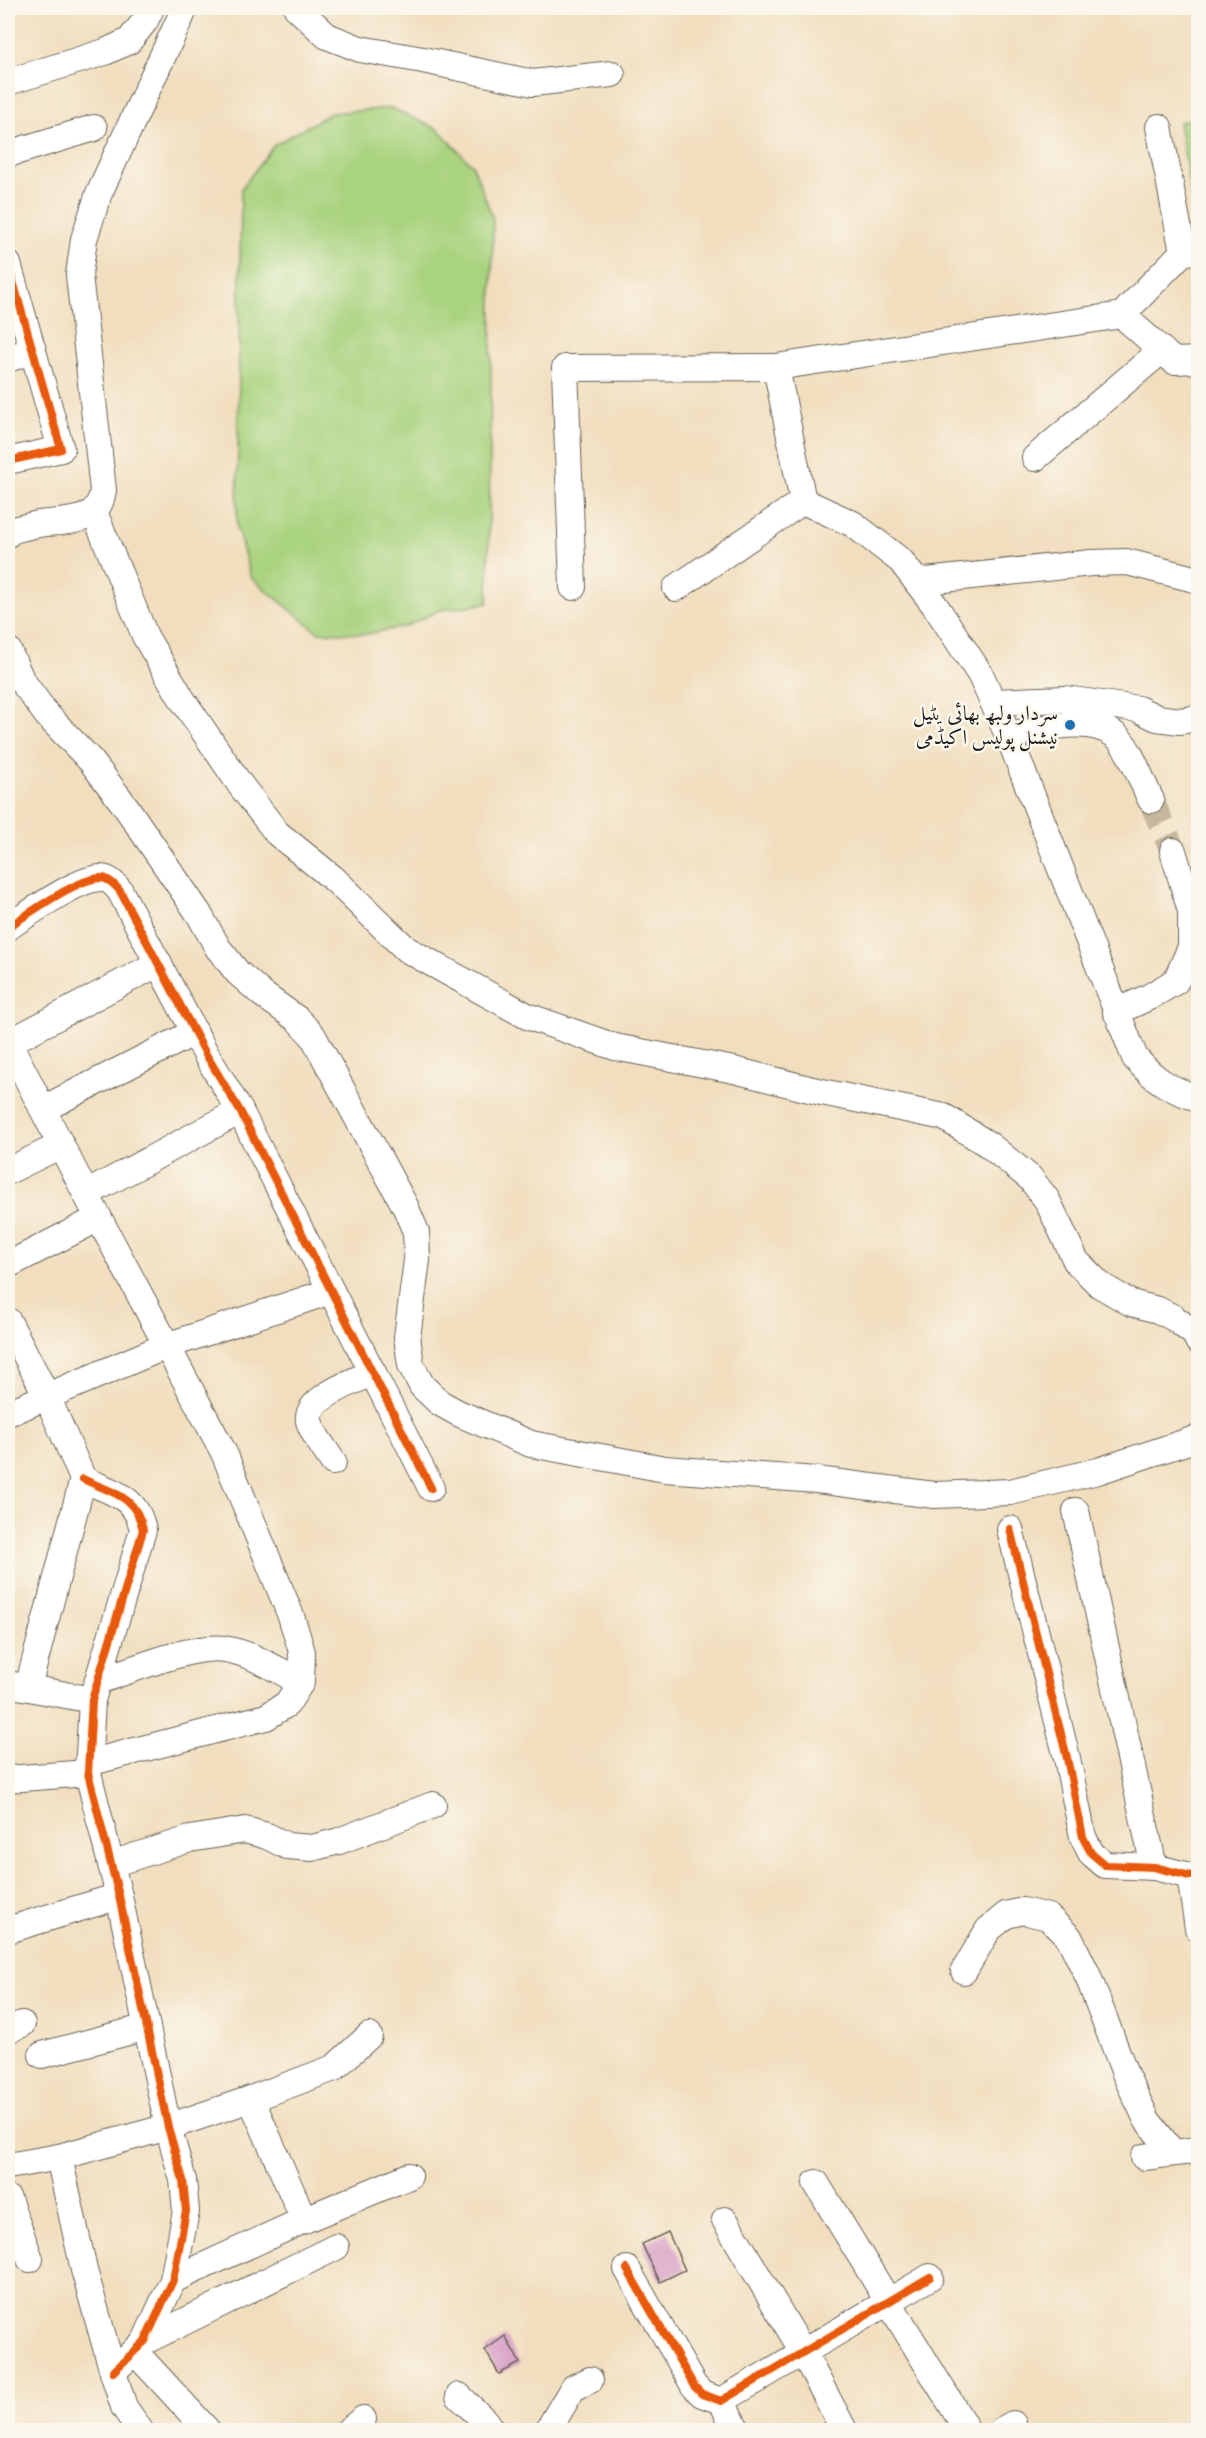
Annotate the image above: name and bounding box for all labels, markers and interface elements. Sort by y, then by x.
place label: سردار ولبھ بھائی پٹیل نیشنل پولیس اکیڈمی [913,700,1058,752]
marker: سردار ولبھ بھائی پٹیل نیشنل پولیس اکیڈمی [1063,718,1077,732]

